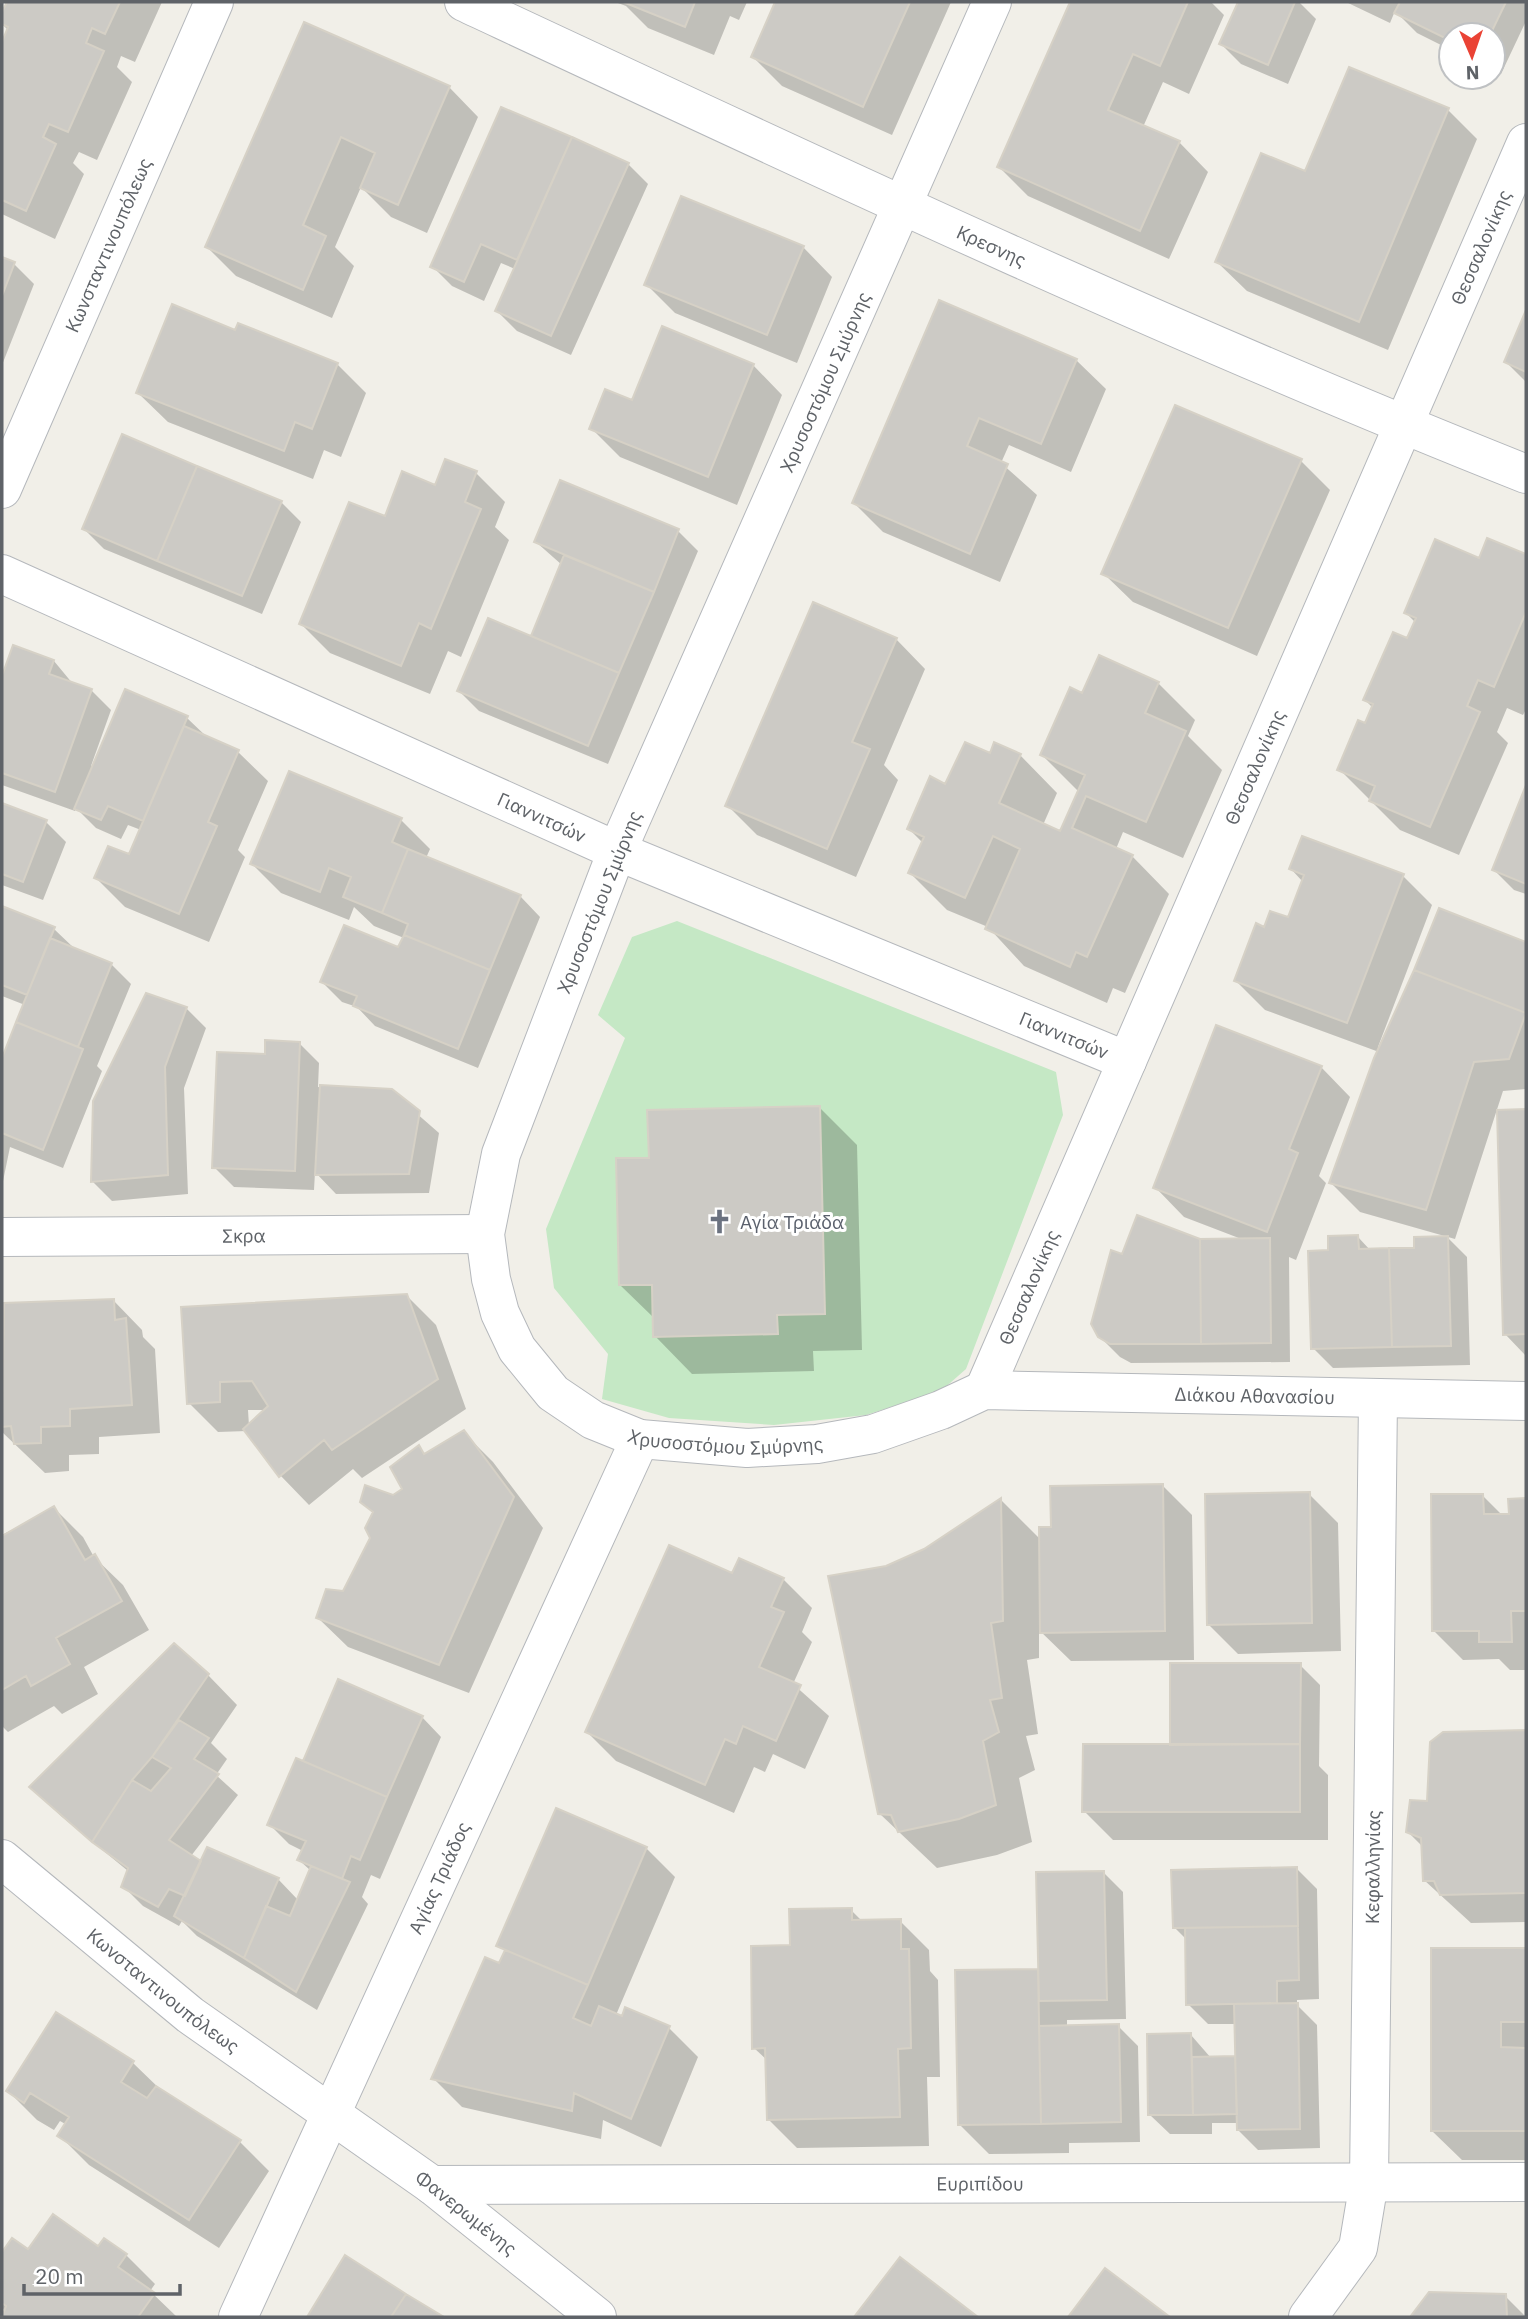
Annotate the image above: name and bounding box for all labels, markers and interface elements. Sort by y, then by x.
north arrow [1437,21,1507,91]
text: N [1465,61,1480,85]
street label: Κωνσταντινουπόλεως [60,154,157,336]
street label: Θεσσαλονίκης [1445,186,1516,308]
street label: Κρεσνης [953,220,1030,272]
street label: Χρυσοστόμου Σμύρνης [774,288,876,476]
street label: Θεσσαλονίκης [1219,706,1290,828]
street label: Γιαννιτσών [494,787,590,848]
street label: Χρυσοστόμου Σμύρνης [551,807,647,997]
street label: Γιαννιτσών [1016,1006,1113,1064]
church icon: Αγία Τριάδα [706,1208,734,1236]
place label: Αγία Τριάδα [740,1210,844,1234]
street label: Σκρα [222,1223,266,1248]
street label: Θεσσαλονίκης [993,1226,1064,1348]
street label: Διάκου Αθανασίου [1174,1382,1335,1409]
street label: Χρυσοστόμου Σμύρνης [624,1423,825,1460]
street label: Κεφαλληνίας [1360,1810,1385,1924]
street label: Αγίας Τριάδος [403,1818,475,1938]
street label: Κωνσταντινουπόλεως [82,1923,244,2058]
street label: Φανερωμένης [411,2165,522,2260]
street label: Ευριπίδου [936,2171,1024,2196]
scale bar [24,2252,180,2296]
text: 20 m [35,2262,84,2290]

